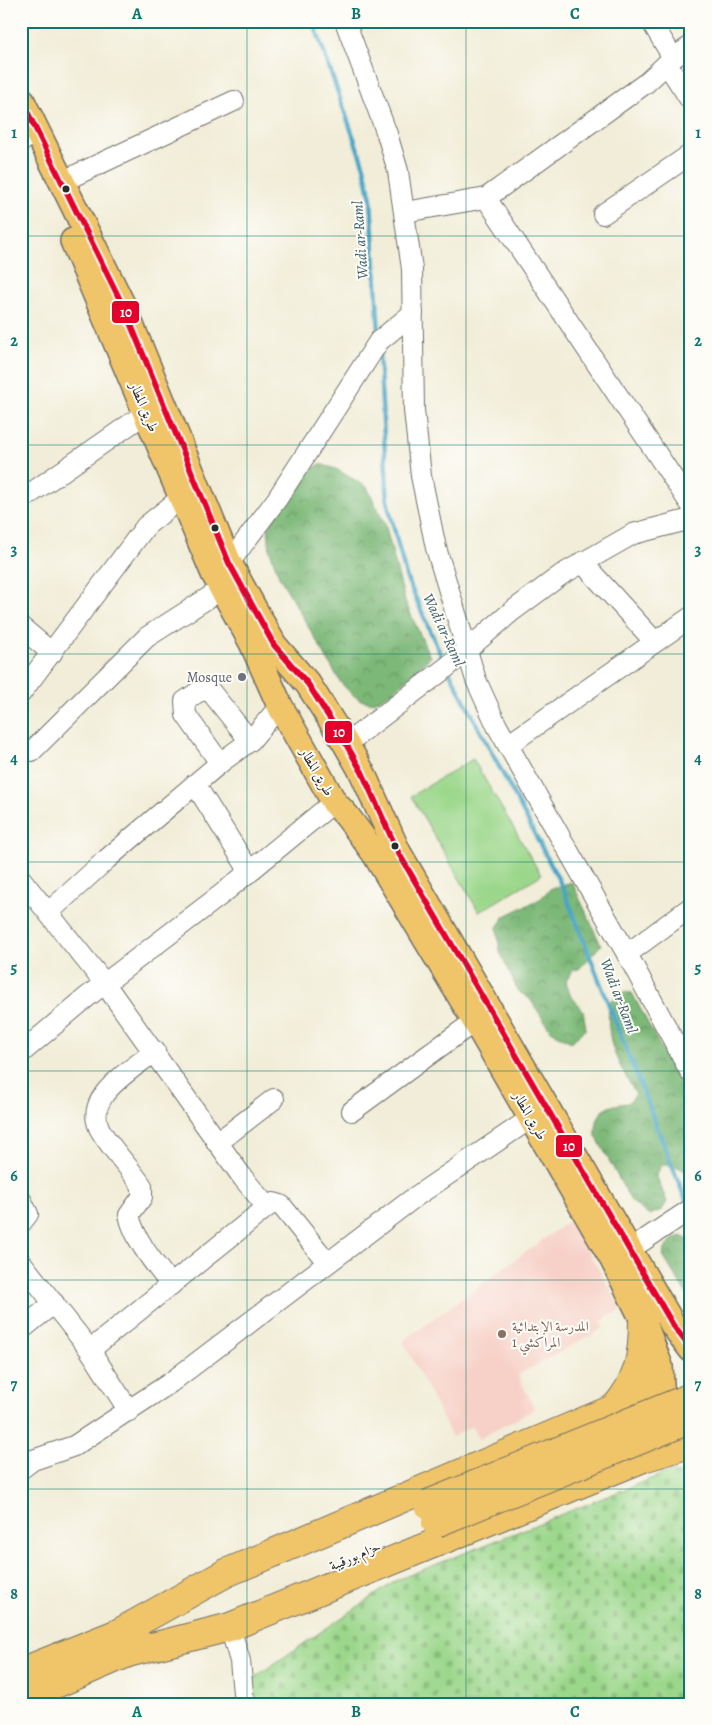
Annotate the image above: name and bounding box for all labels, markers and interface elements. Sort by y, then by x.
text: A [131,3,143,25]
text: B [351,3,361,25]
text: C [570,3,580,25]
text: 1 [11,122,17,144]
text: 1 [695,122,701,144]
unlabelled marker [61,184,71,194]
water label: Wadi ar-Raml [347,200,373,280]
line badge: 10 [111,300,140,324]
text: 10 [120,303,132,322]
text: 2 [10,330,18,352]
text: 2 [694,330,702,352]
street label: طريق المطار [124,377,163,435]
unlabelled marker [210,523,220,533]
text: 3 [11,539,18,561]
text: 3 [695,539,702,561]
water label: Wadi ar-Raml [418,590,470,670]
place label: Mosque [187,668,232,687]
marker: Mosque [236,671,248,683]
line badge: 10 [324,720,353,744]
text: 10 [333,723,345,742]
street label: طريق المطار [295,743,338,800]
text: 4 [10,748,18,770]
text: 4 [694,748,702,770]
unlabelled marker [390,841,400,851]
water label: Wadi ar-Raml [596,956,643,1037]
text: 5 [11,957,18,979]
text: 5 [695,957,702,979]
street label: طريق المطار [508,1087,551,1144]
line badge: 10 [555,1134,583,1158]
text: 10 [563,1137,575,1156]
text: 6 [10,1165,18,1187]
text: 6 [694,1165,702,1187]
place label: المدرسة الإبتدائية المراكشي 1 [512,1317,589,1356]
marker: المدرسة الإبتدائية المراكشي 1 [496,1328,508,1340]
text: 7 [11,1374,18,1396]
text: 7 [695,1374,702,1396]
street label: حزام بورقيبة [327,1537,385,1578]
text: 8 [10,1583,18,1605]
text: 8 [694,1583,702,1605]
text: A [131,1701,143,1723]
text: B [351,1701,361,1723]
text: C [570,1701,580,1723]

